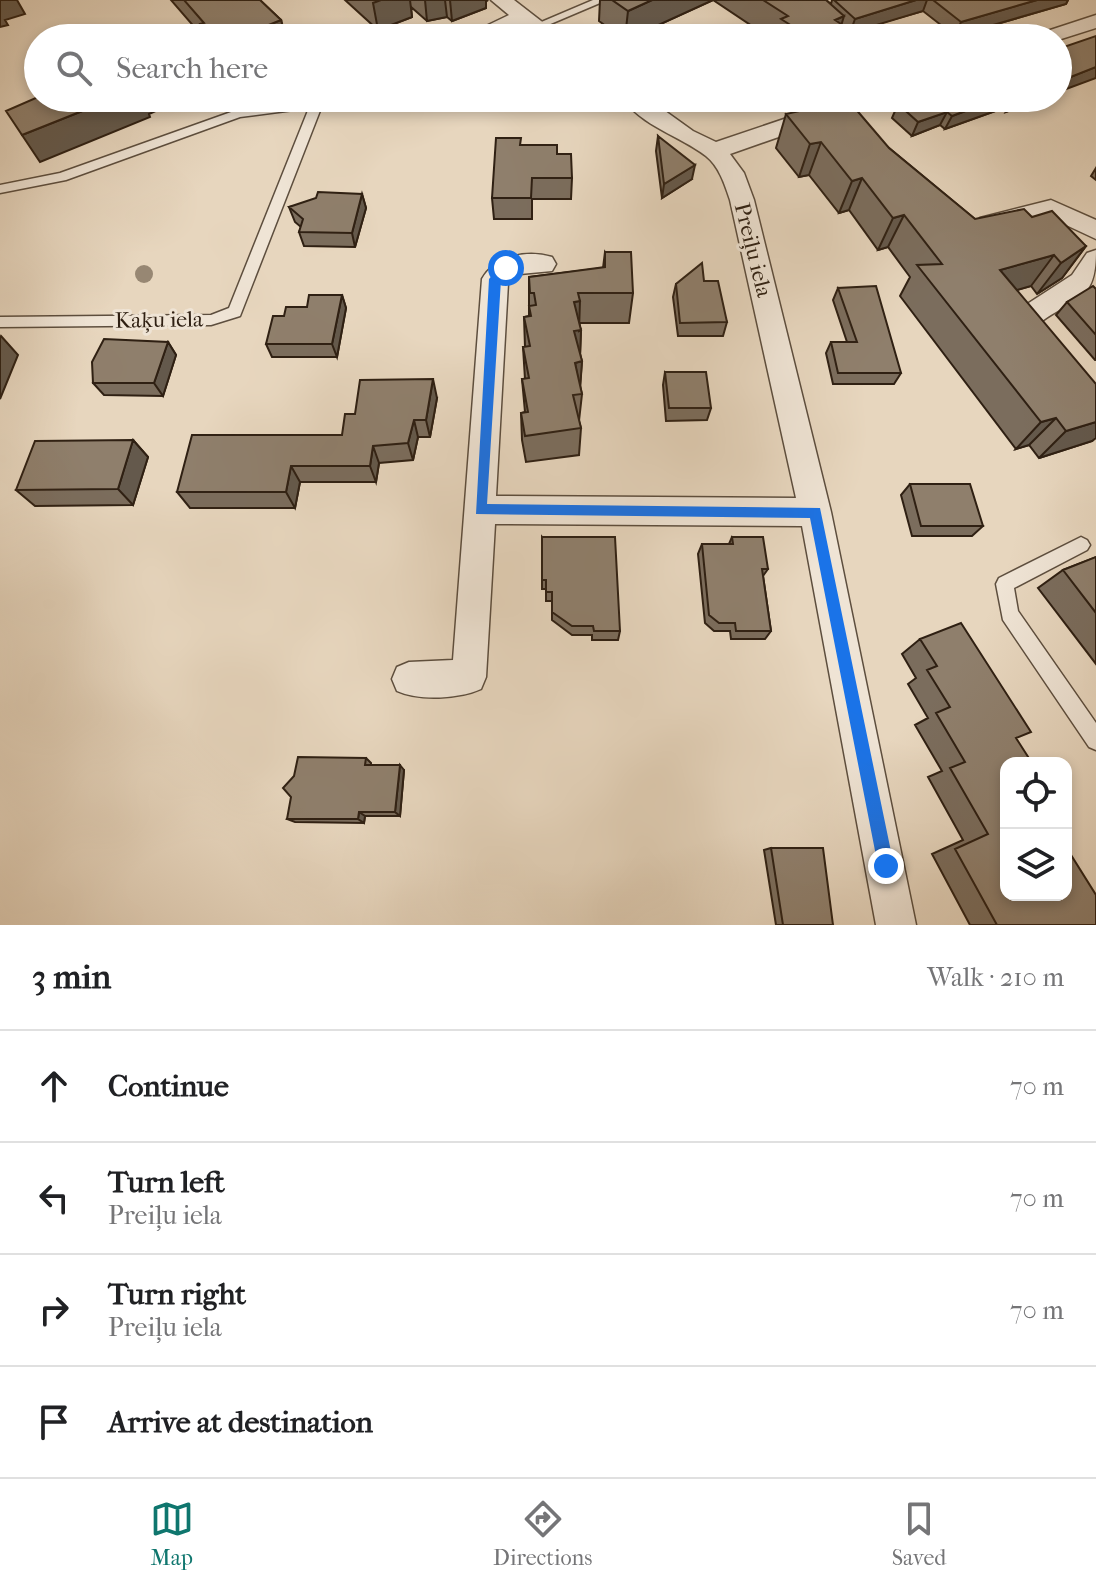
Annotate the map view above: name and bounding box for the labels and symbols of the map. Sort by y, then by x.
street label: Preiļu iela [729,200,777,301]
route start [488,250,524,286]
street label: Kaķu iela [115,306,204,334]
route end [868,848,904,884]

